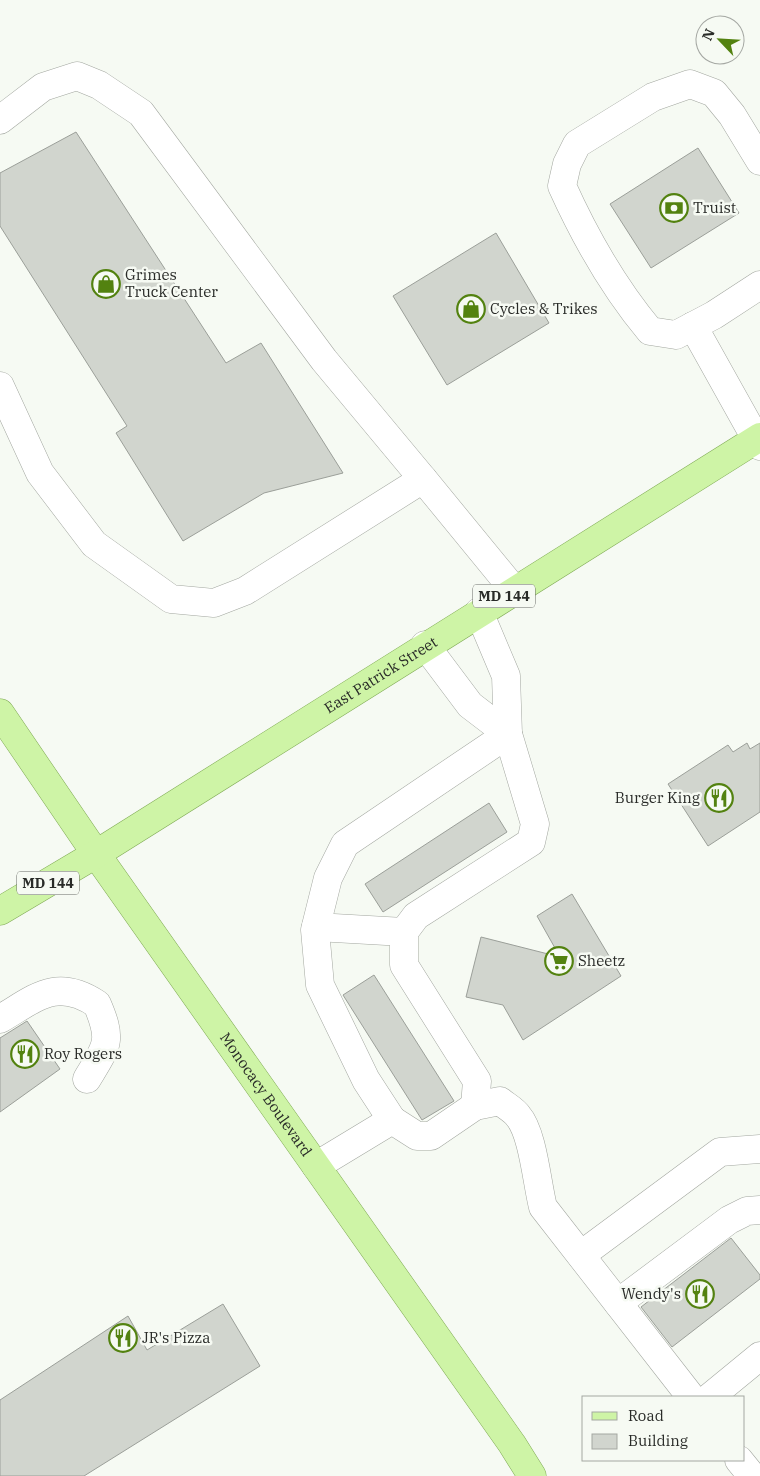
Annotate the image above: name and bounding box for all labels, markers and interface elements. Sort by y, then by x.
north arrow [695,15,745,65]
text: N [698,26,719,43]
bank icon: Truist [659,193,689,223]
place label: Truist [693,198,736,217]
place label: Grimes Truck Center [125,265,218,301]
shop icon: Grimes Truck Center [91,269,121,299]
shop icon: Cycles & Trikes [456,294,486,324]
place label: Cycles & Trikes [490,299,598,318]
road number: MD 144 [473,584,535,608]
street label: East Patrick Street [321,632,441,717]
restaurant icon: Burger King [704,783,734,813]
place label: Burger King [615,788,700,807]
road number: MD 144 [17,871,79,894]
supermarket icon: Sheetz [544,946,574,976]
place label: Sheetz [578,951,625,970]
street label: Monocacy Boulevard [216,1029,316,1160]
restaurant icon: Roy Rogers [10,1039,40,1069]
place label: Roy Rogers [44,1044,122,1063]
restaurant icon: Wendy's [685,1279,715,1309]
place label: Wendy's [621,1284,681,1303]
restaurant icon: JR's Pizza [108,1323,138,1353]
place label: JR's Pizza [142,1328,210,1347]
legend [582,1396,745,1461]
text: Road [628,1406,664,1425]
text: Building [628,1431,688,1450]

